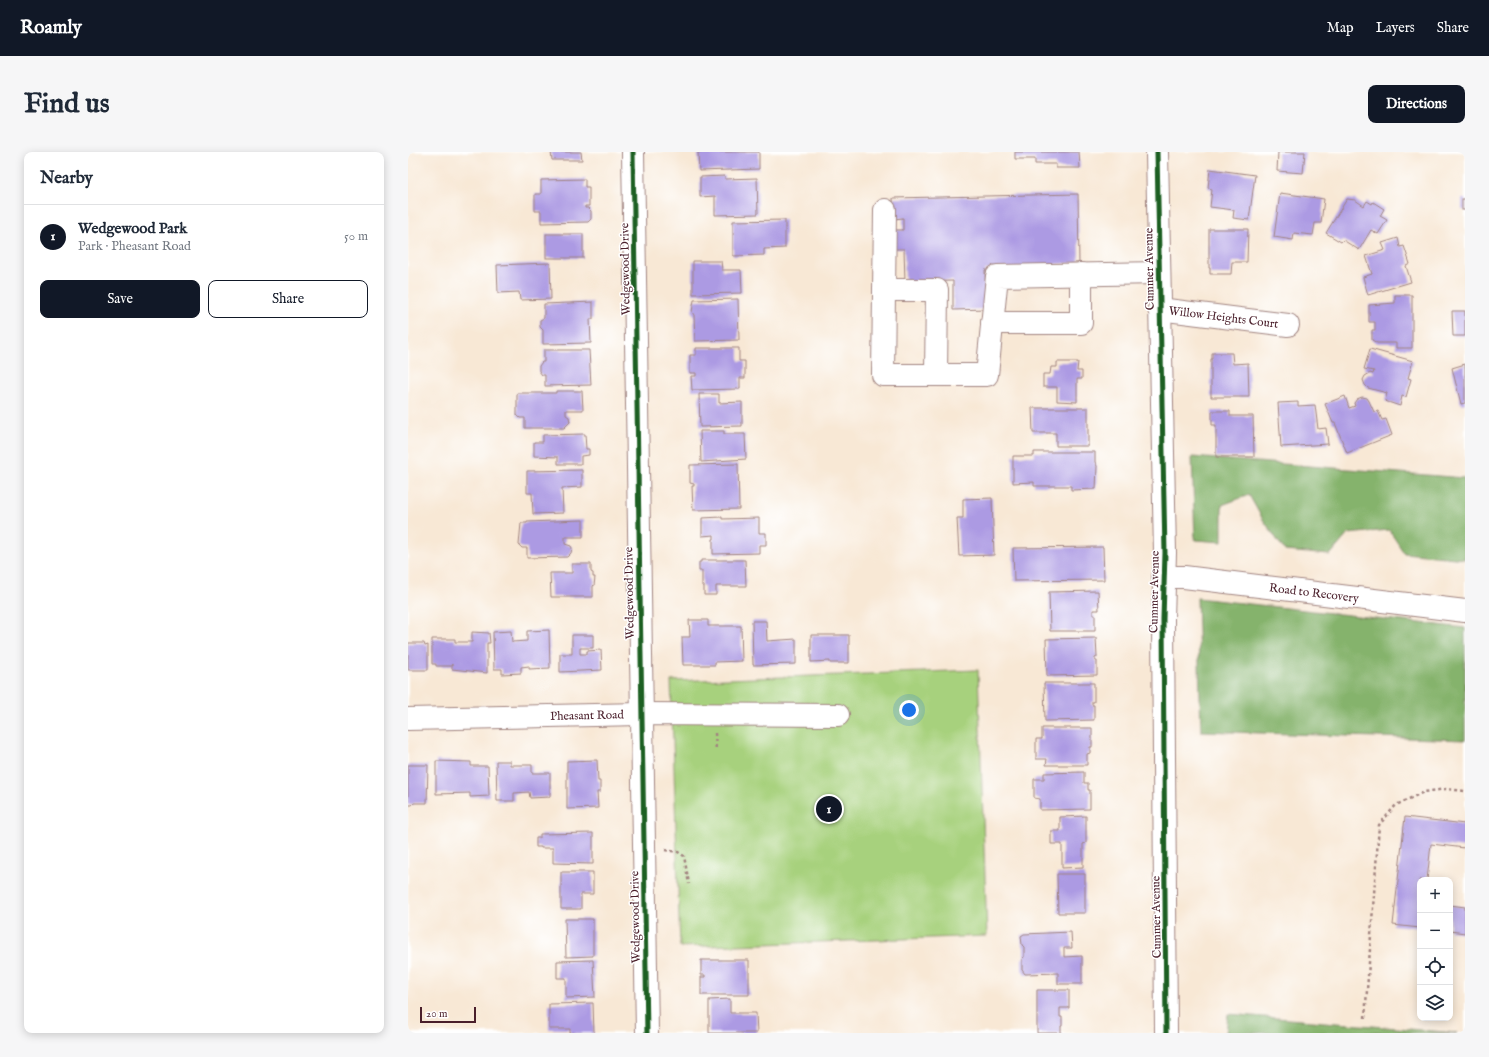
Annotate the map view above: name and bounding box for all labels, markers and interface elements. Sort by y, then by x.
text: Roamly [20,16,82,40]
text: Map [1327,19,1354,37]
text: Layers [1376,19,1415,37]
text: Share [1437,19,1469,37]
button: Directions [1368,85,1465,123]
text: Find us [24,87,110,122]
text: Nearby [40,168,93,189]
text: Wedgewood Park [78,219,187,238]
street label: Wedgewood Drive [617,222,634,315]
street label: Cummer Avenue [1141,227,1158,310]
text: 1 [51,228,55,245]
text: 50 m [344,228,368,245]
text: Park · Pheasant Road [78,238,191,255]
button: Save [40,280,200,318]
button: Share [208,280,368,318]
street label: Willow Heights Court [1168,303,1279,332]
street label: Wedgewood Drive [621,546,638,639]
street label: Cummer Avenue [1146,550,1163,633]
street label: Road to Recovery [1268,580,1360,606]
your location [899,700,919,720]
street label: Pheasant Road [550,707,625,724]
pin: 1 [816,794,842,824]
street label: Wedgewood Drive [627,870,644,963]
street label: Cummer Avenue [1148,875,1165,958]
map controls [1417,877,1453,1021]
button: + [1417,877,1453,913]
button: − [1417,913,1453,949]
button: locate [1417,949,1453,985]
button: layers [1417,985,1453,1021]
scale bar [420,1005,476,1024]
text: 20 m [426,1007,447,1021]

